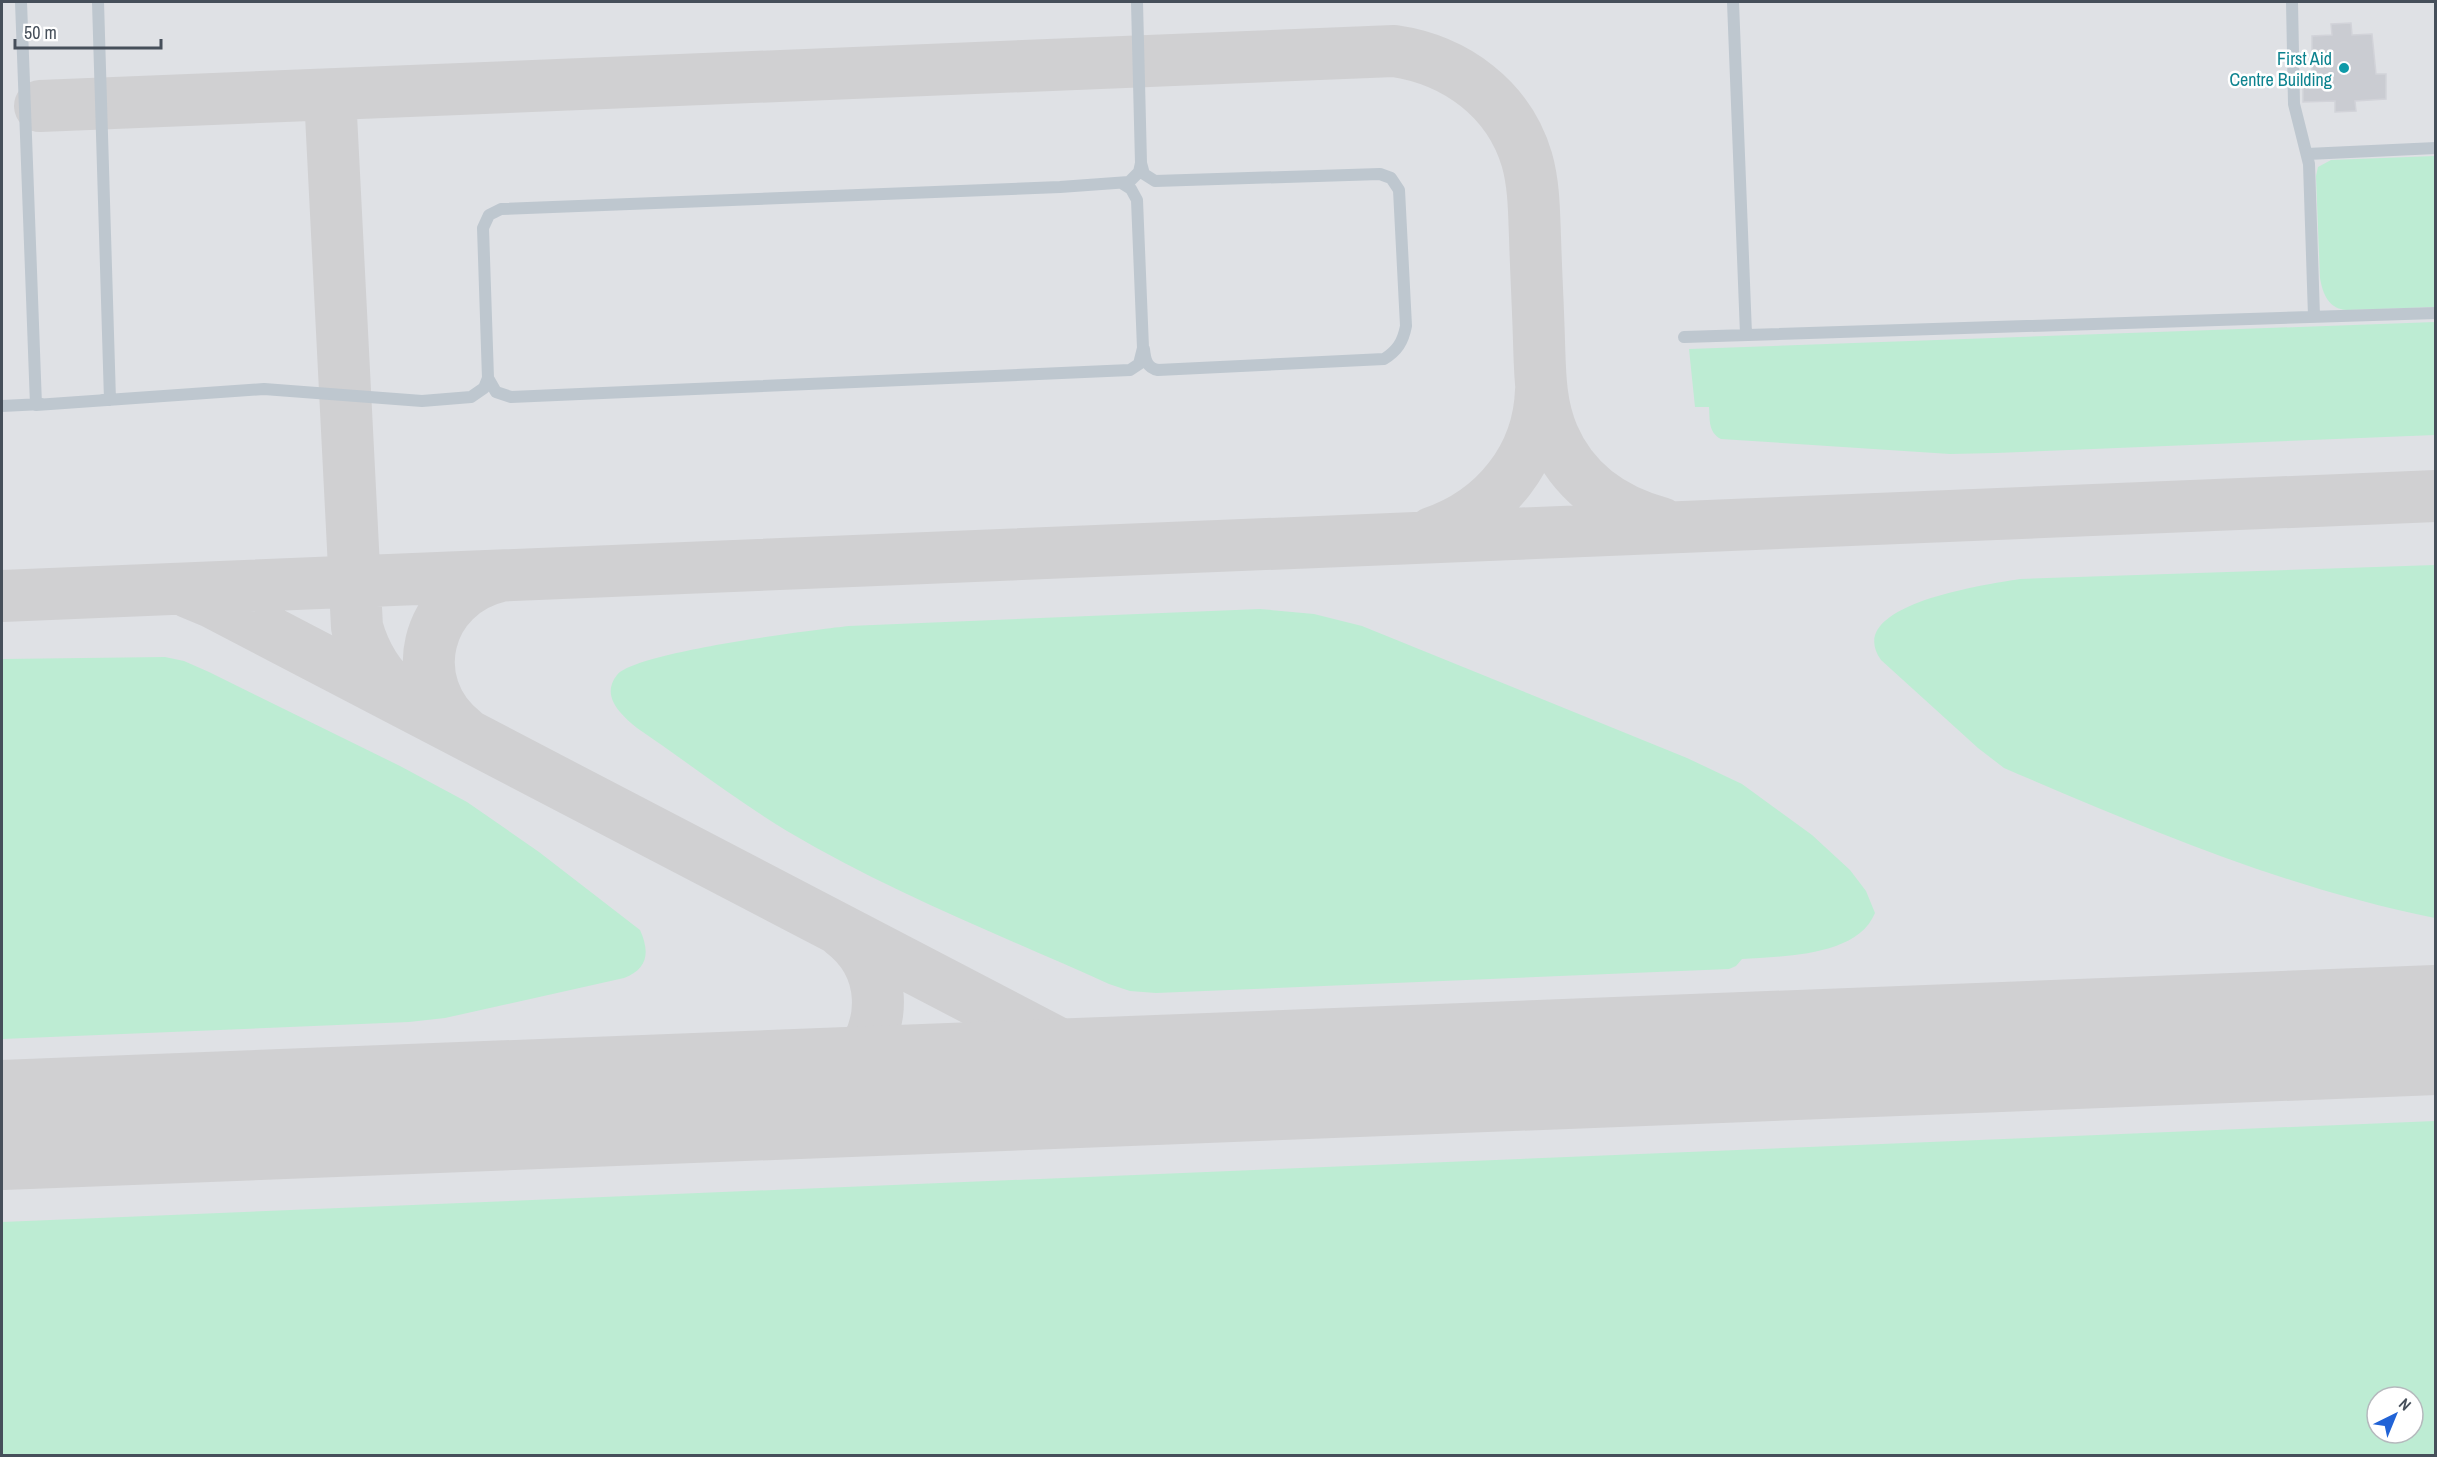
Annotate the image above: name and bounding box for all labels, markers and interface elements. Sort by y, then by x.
scale bar [15,12,160,50]
text: 50 m [24,20,57,45]
place label: First Aid Centre Building [2229,46,2333,92]
marker: First Aid Centre Building [2337,61,2351,75]
north arrow [2365,1385,2425,1445]
text: N [2394,1393,2416,1415]

